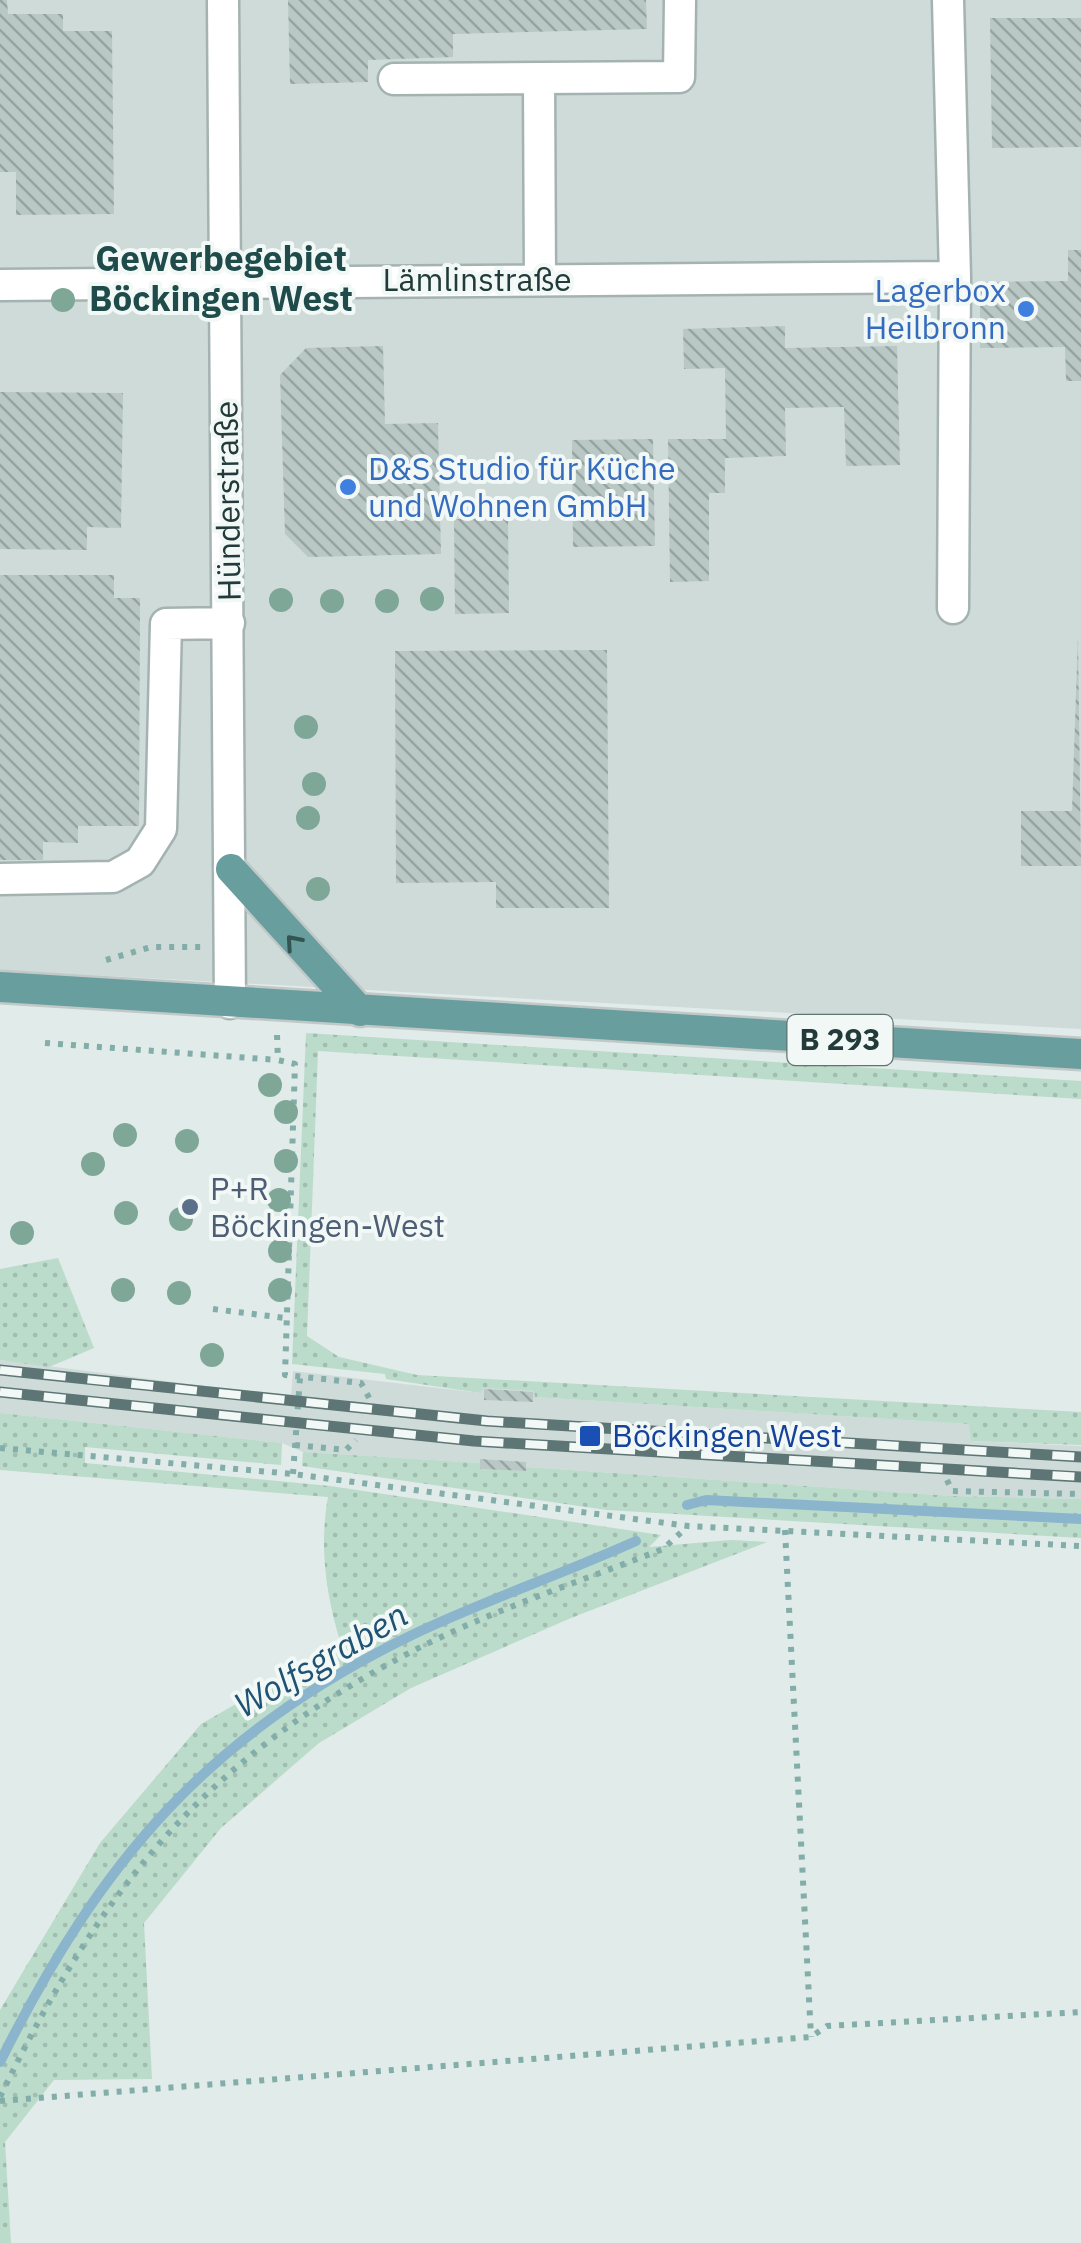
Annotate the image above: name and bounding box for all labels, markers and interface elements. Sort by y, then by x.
district label: Gewerbegebiet Böckingen West [89,235,353,321]
street label: Lämlinstraße [382,258,572,300]
place label: Lagerbox Heilbronn [865,269,1006,348]
marker: Lagerbox Heilbronn [1015,298,1037,320]
street label: Hünderstraße [204,401,250,601]
place label: D&S Studio für Küche und Wohnen GmbH [368,447,676,526]
marker: D&S Studio für Küche und Wohnen GmbH [337,476,359,498]
one-way arrow [287,935,305,954]
road number: B 293 [788,1015,892,1065]
place label: P+R Böckingen-West [210,1167,445,1246]
marker: P+R Böckingen-West [179,1196,201,1218]
place label: Böckingen West [612,1414,842,1456]
marker: Böckingen West [577,1423,603,1449]
water label: Wolfsgraben [225,1591,416,1727]

